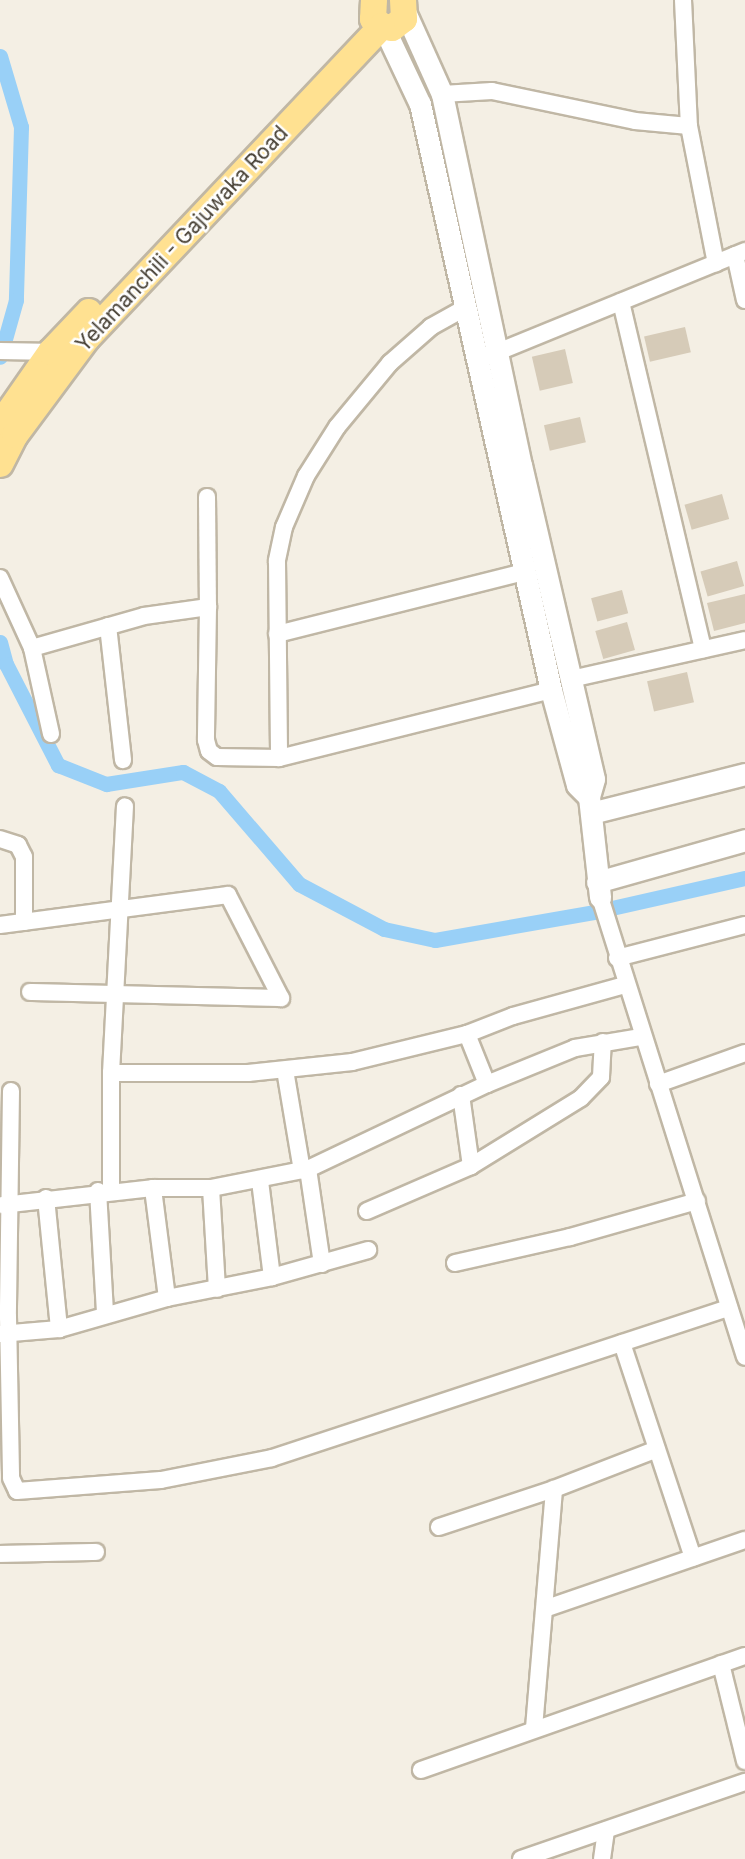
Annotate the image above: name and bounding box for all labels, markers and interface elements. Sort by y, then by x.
street label: Yelamanchili - Gajuwaka Road [71,121,293,357]

